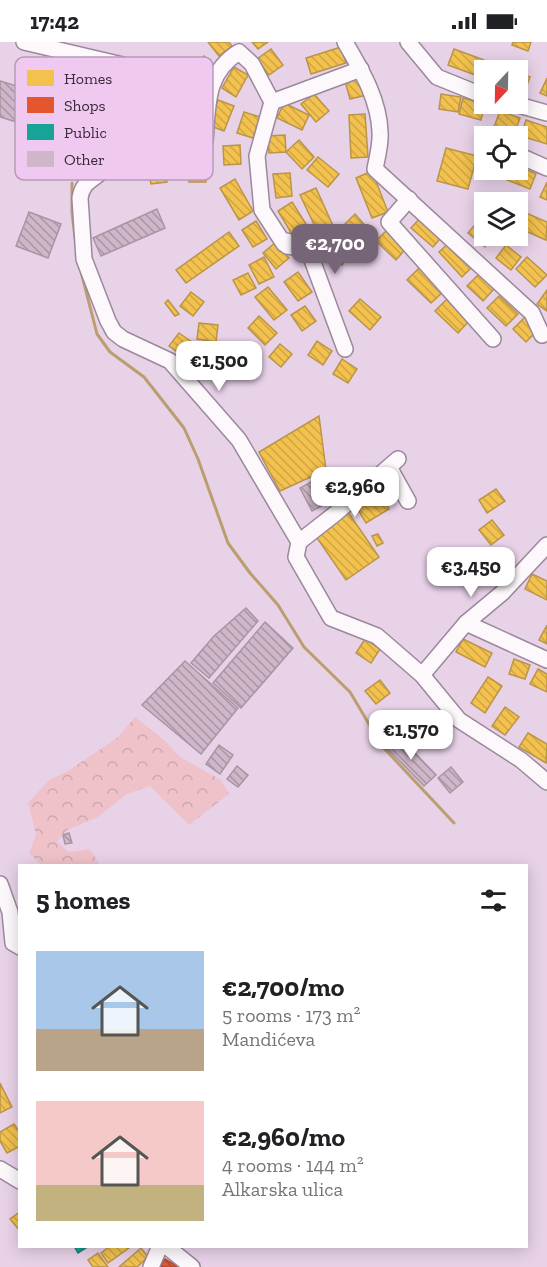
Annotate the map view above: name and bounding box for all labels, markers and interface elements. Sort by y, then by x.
text: 17:42 [30,8,79,35]
legend [15,57,213,180]
north arrow [474,60,528,114]
map controls [474,60,528,246]
text: Homes [64,69,112,88]
text: Shops [64,96,106,115]
text: Public [64,123,107,142]
button: locate [474,126,528,180]
text: Other [64,150,105,169]
button: layers [474,192,528,246]
pin: €2,700 [286,224,384,275]
text: €2,700 [305,231,365,255]
pin: €1,500 [170,341,268,392]
text: €1,500 [190,348,248,372]
pin: €2,960 [306,467,404,518]
text: €2,960 [325,474,385,498]
pin: €3,450 [422,547,520,598]
text: €3,450 [441,554,501,578]
pin: €1,570 [362,710,460,761]
text: €1,570 [383,717,439,741]
text: 5 homes [36,884,130,916]
icon: filters [477,884,510,917]
text: €2,700/mo [222,971,344,1003]
icon: home [84,975,156,1047]
text: 5 rooms · 173 m² [222,1003,360,1027]
text: Mandićeva [222,1027,315,1051]
text: €2,960/mo [222,1121,345,1153]
icon: home [84,1125,156,1197]
text: 4 rooms · 144 m² [222,1153,364,1177]
text: Alkarska ulica [222,1177,343,1201]

